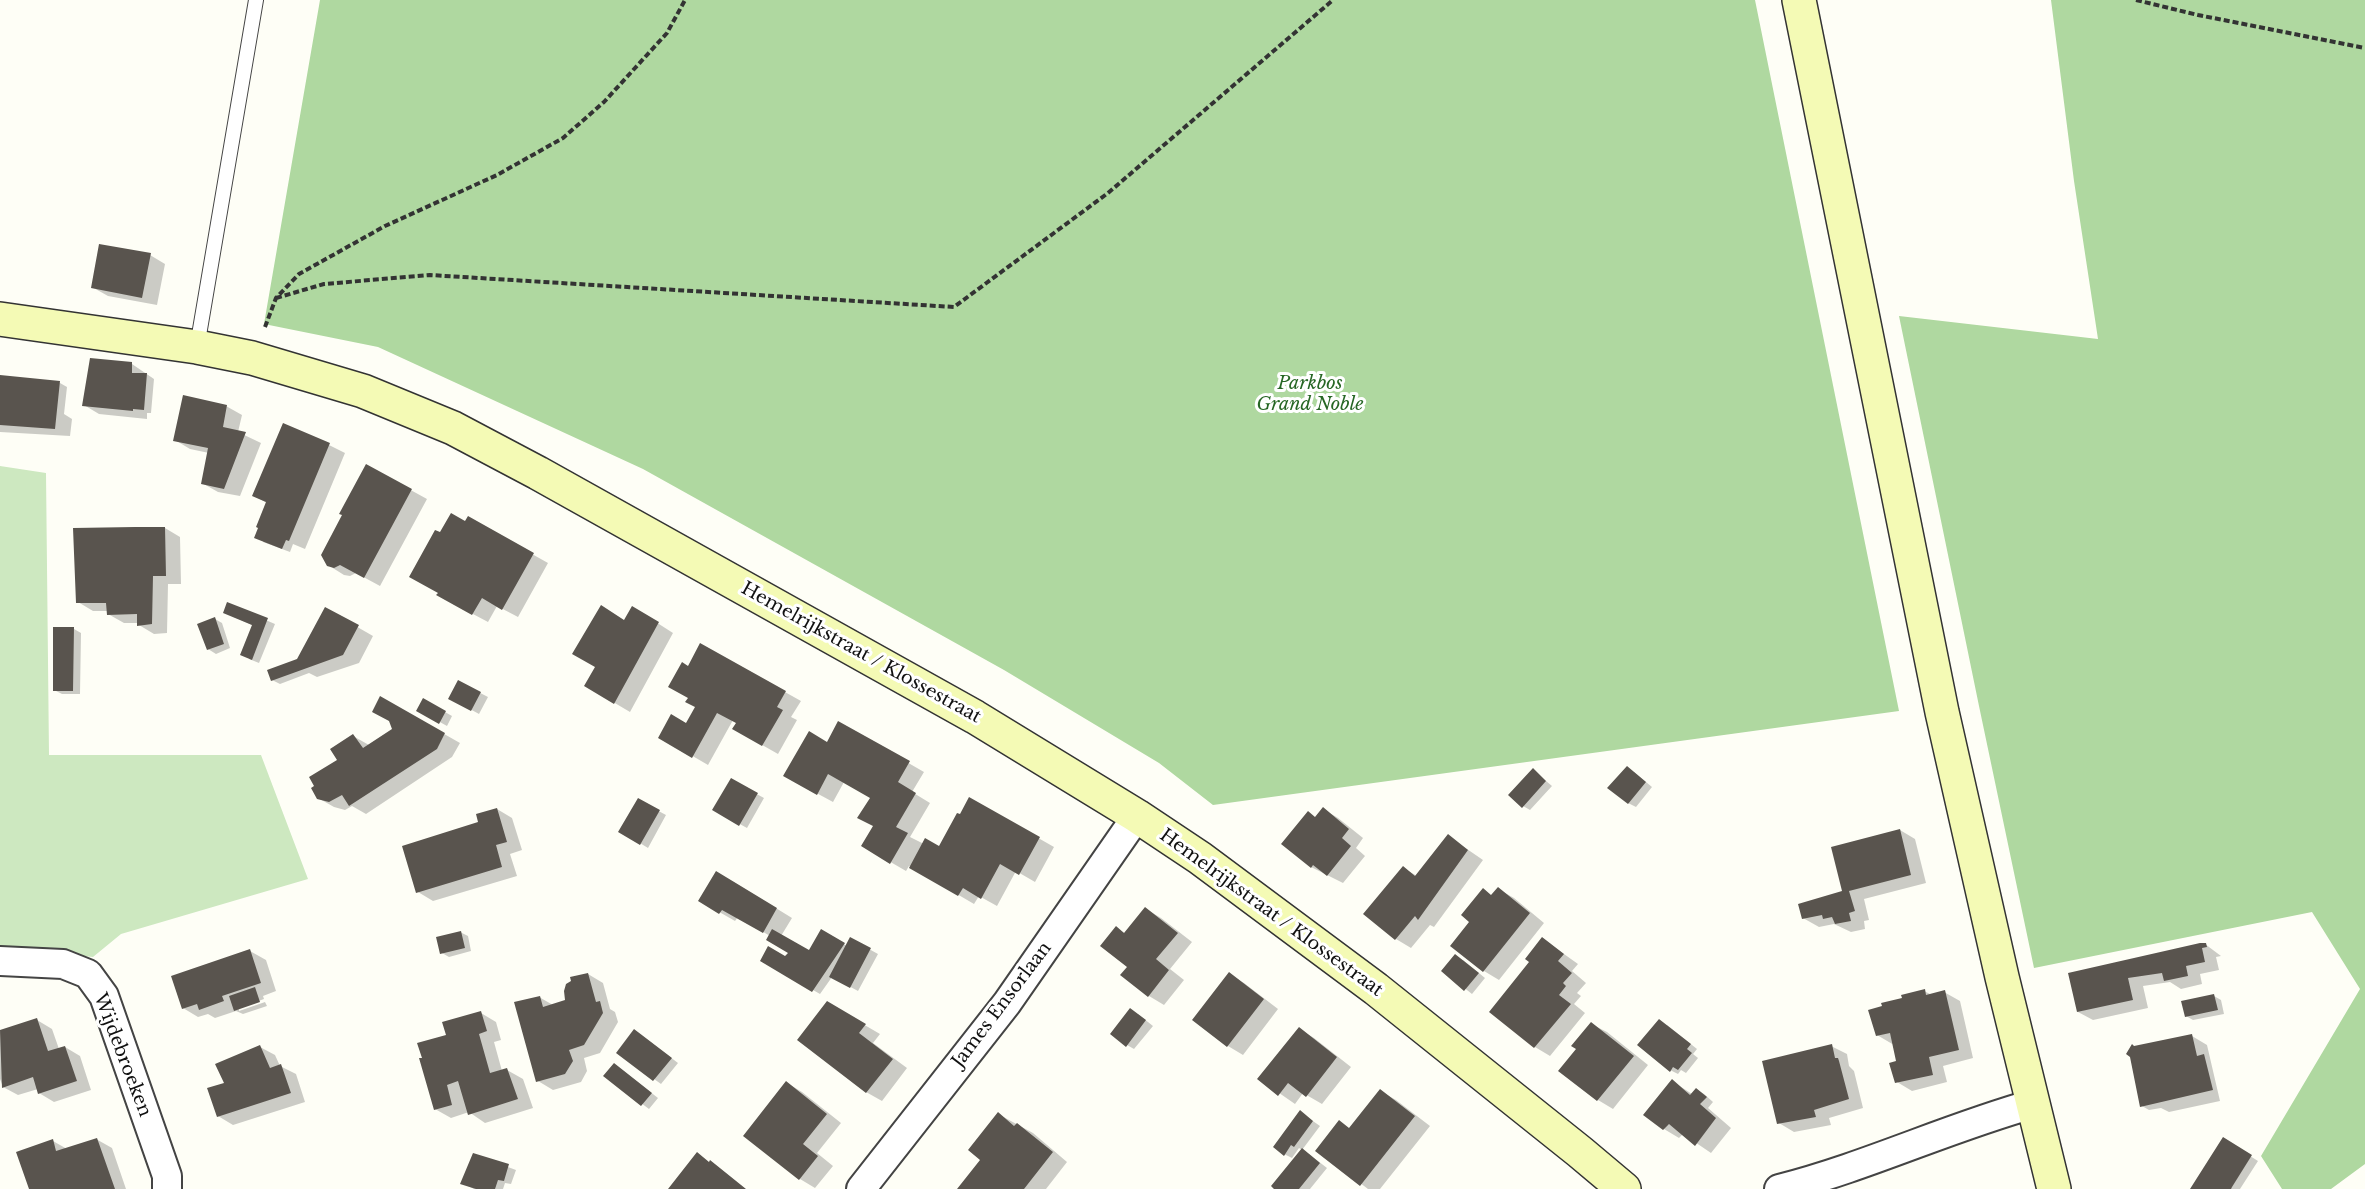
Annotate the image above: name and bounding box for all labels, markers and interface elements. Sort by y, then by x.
park label: Parkbos Grand Noble [1256,373,1364,416]
street label: Hemelrijkstraat / Klossestraat [737,578,985,728]
street label: Hemelrijkstraat / Klossestraat [1155,825,1387,1001]
street label: James Ensorlaan [948,938,1056,1072]
street label: Wijdebroeken [89,990,155,1120]

